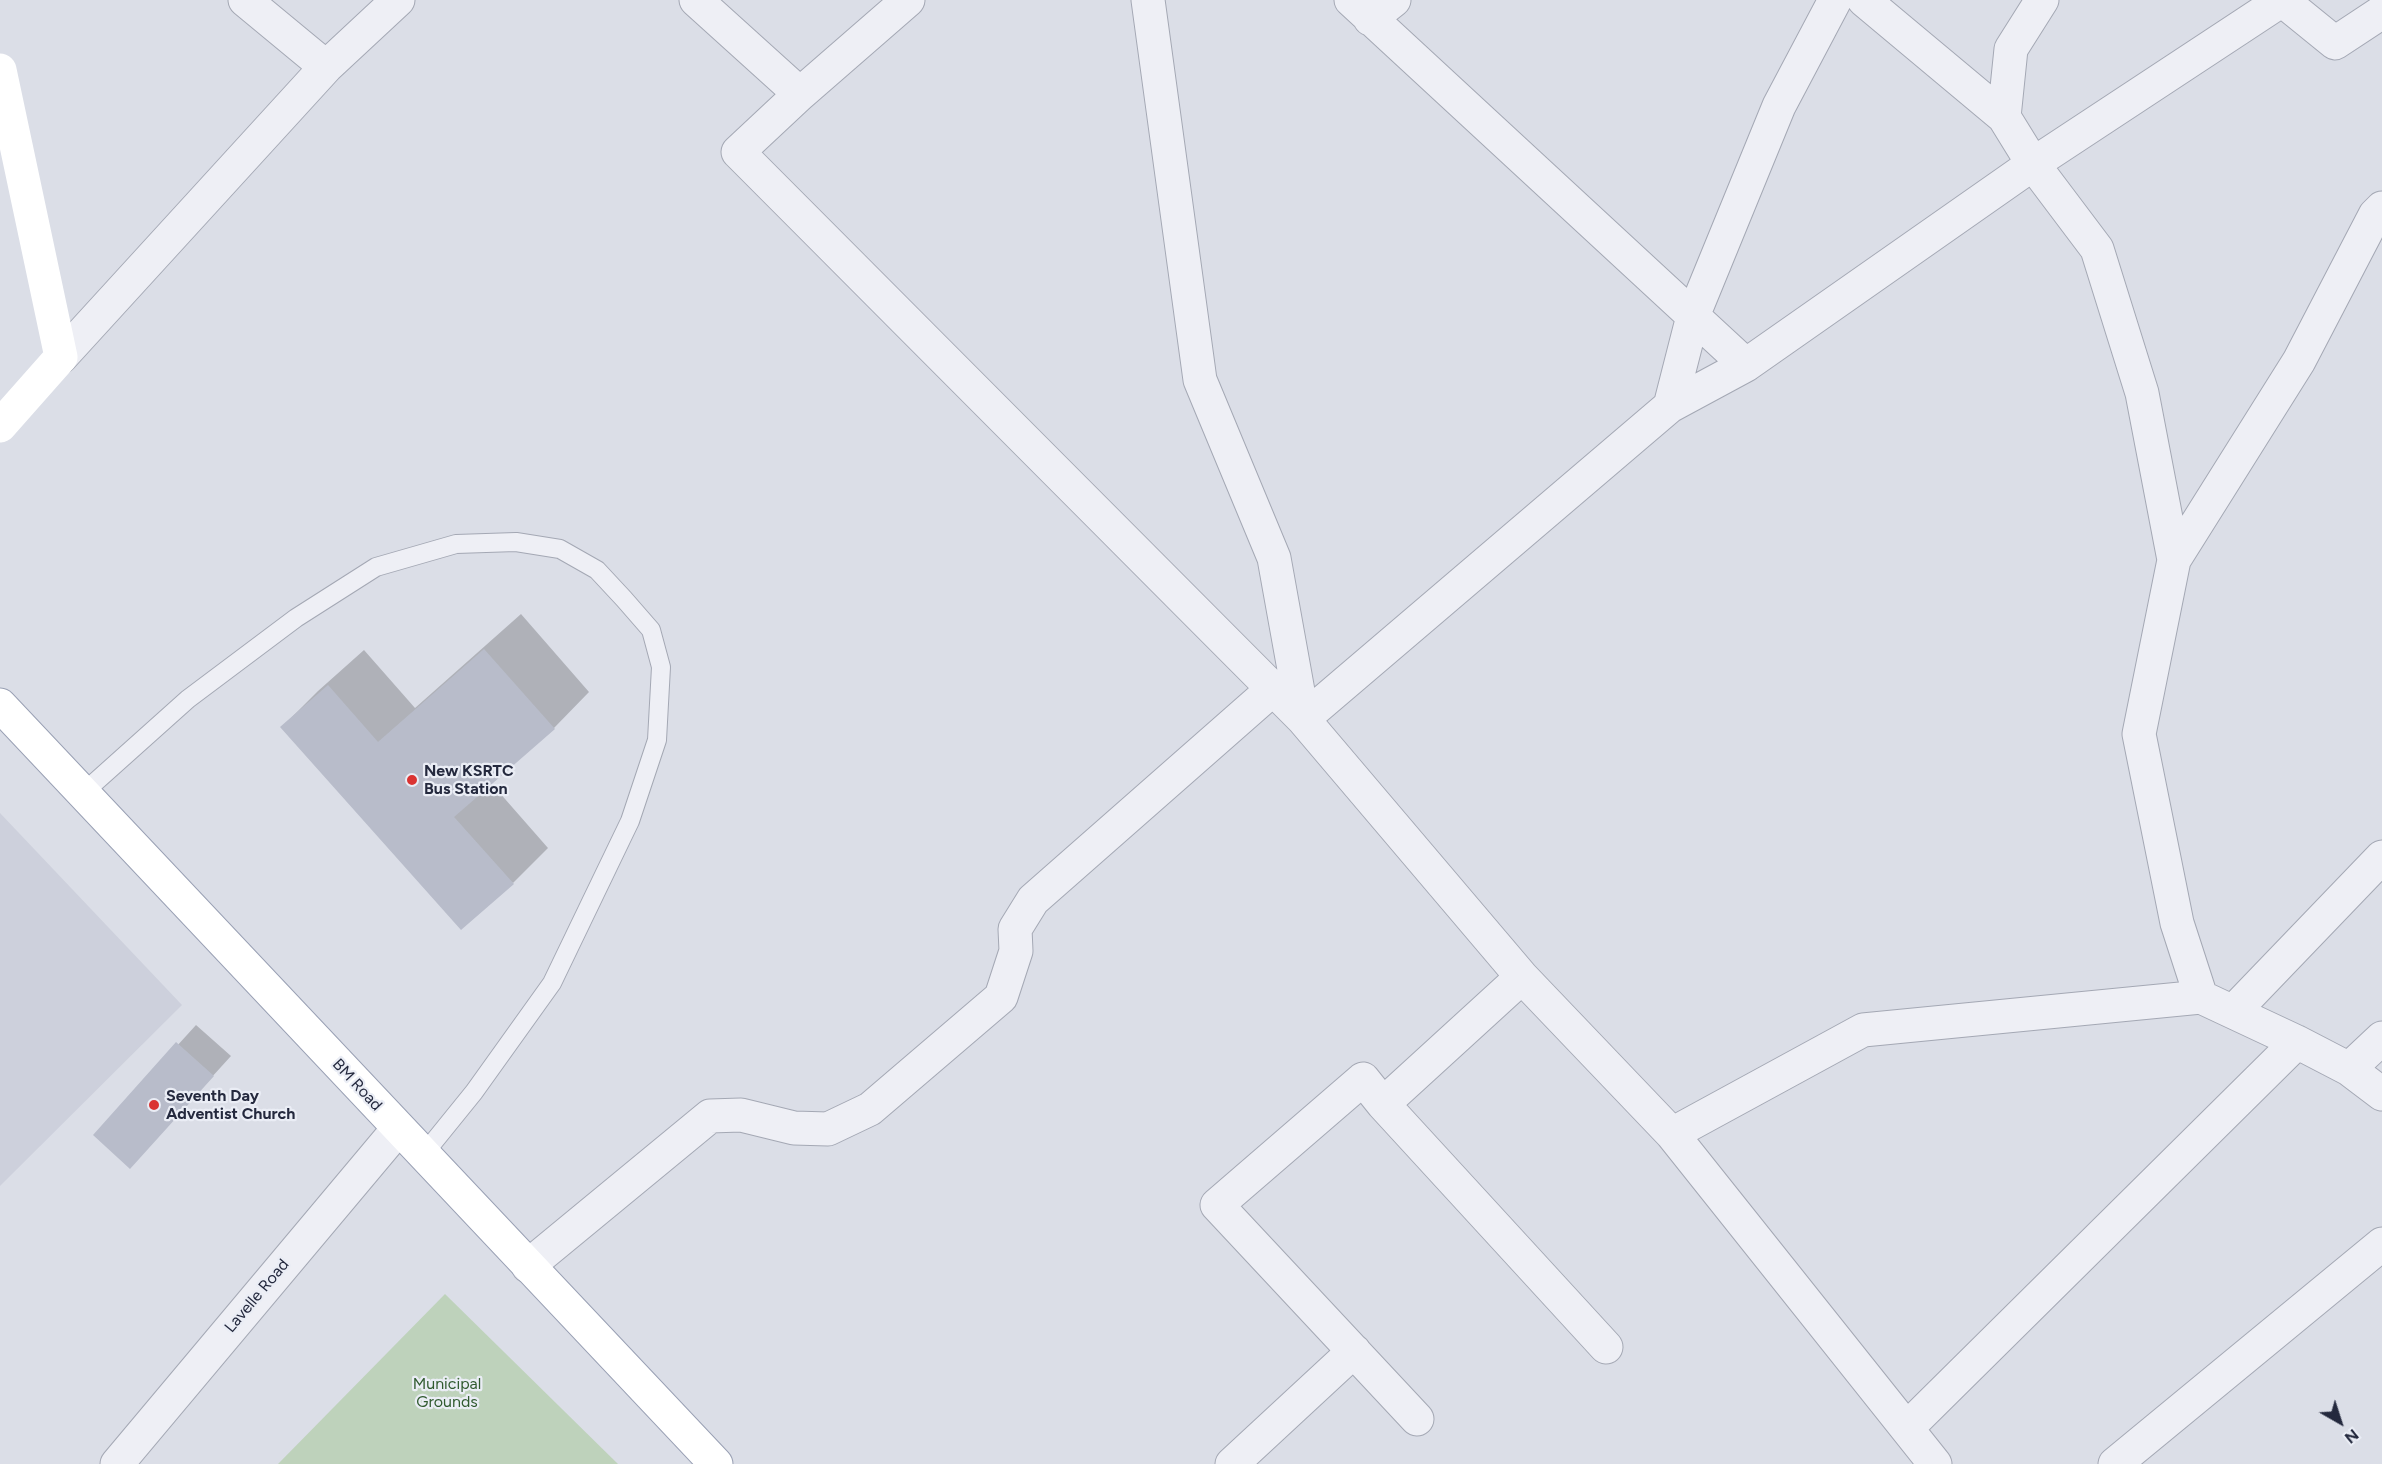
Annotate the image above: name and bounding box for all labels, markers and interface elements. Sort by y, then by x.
place label: New KSRTC Bus Station [424,761,513,799]
marker: New KSRTC Bus Station [405,773,419,787]
street label: BM Road [328,1055,386,1115]
place label: Seventh Day Adventist Church [166,1086,295,1124]
marker: Seventh Day Adventist Church [147,1098,161,1112]
street label: Lavelle Road [221,1255,293,1337]
park label: Municipal Grounds [413,1374,481,1412]
north arrow [2310,1392,2370,1452]
text: N [2341,1425,2362,1448]

